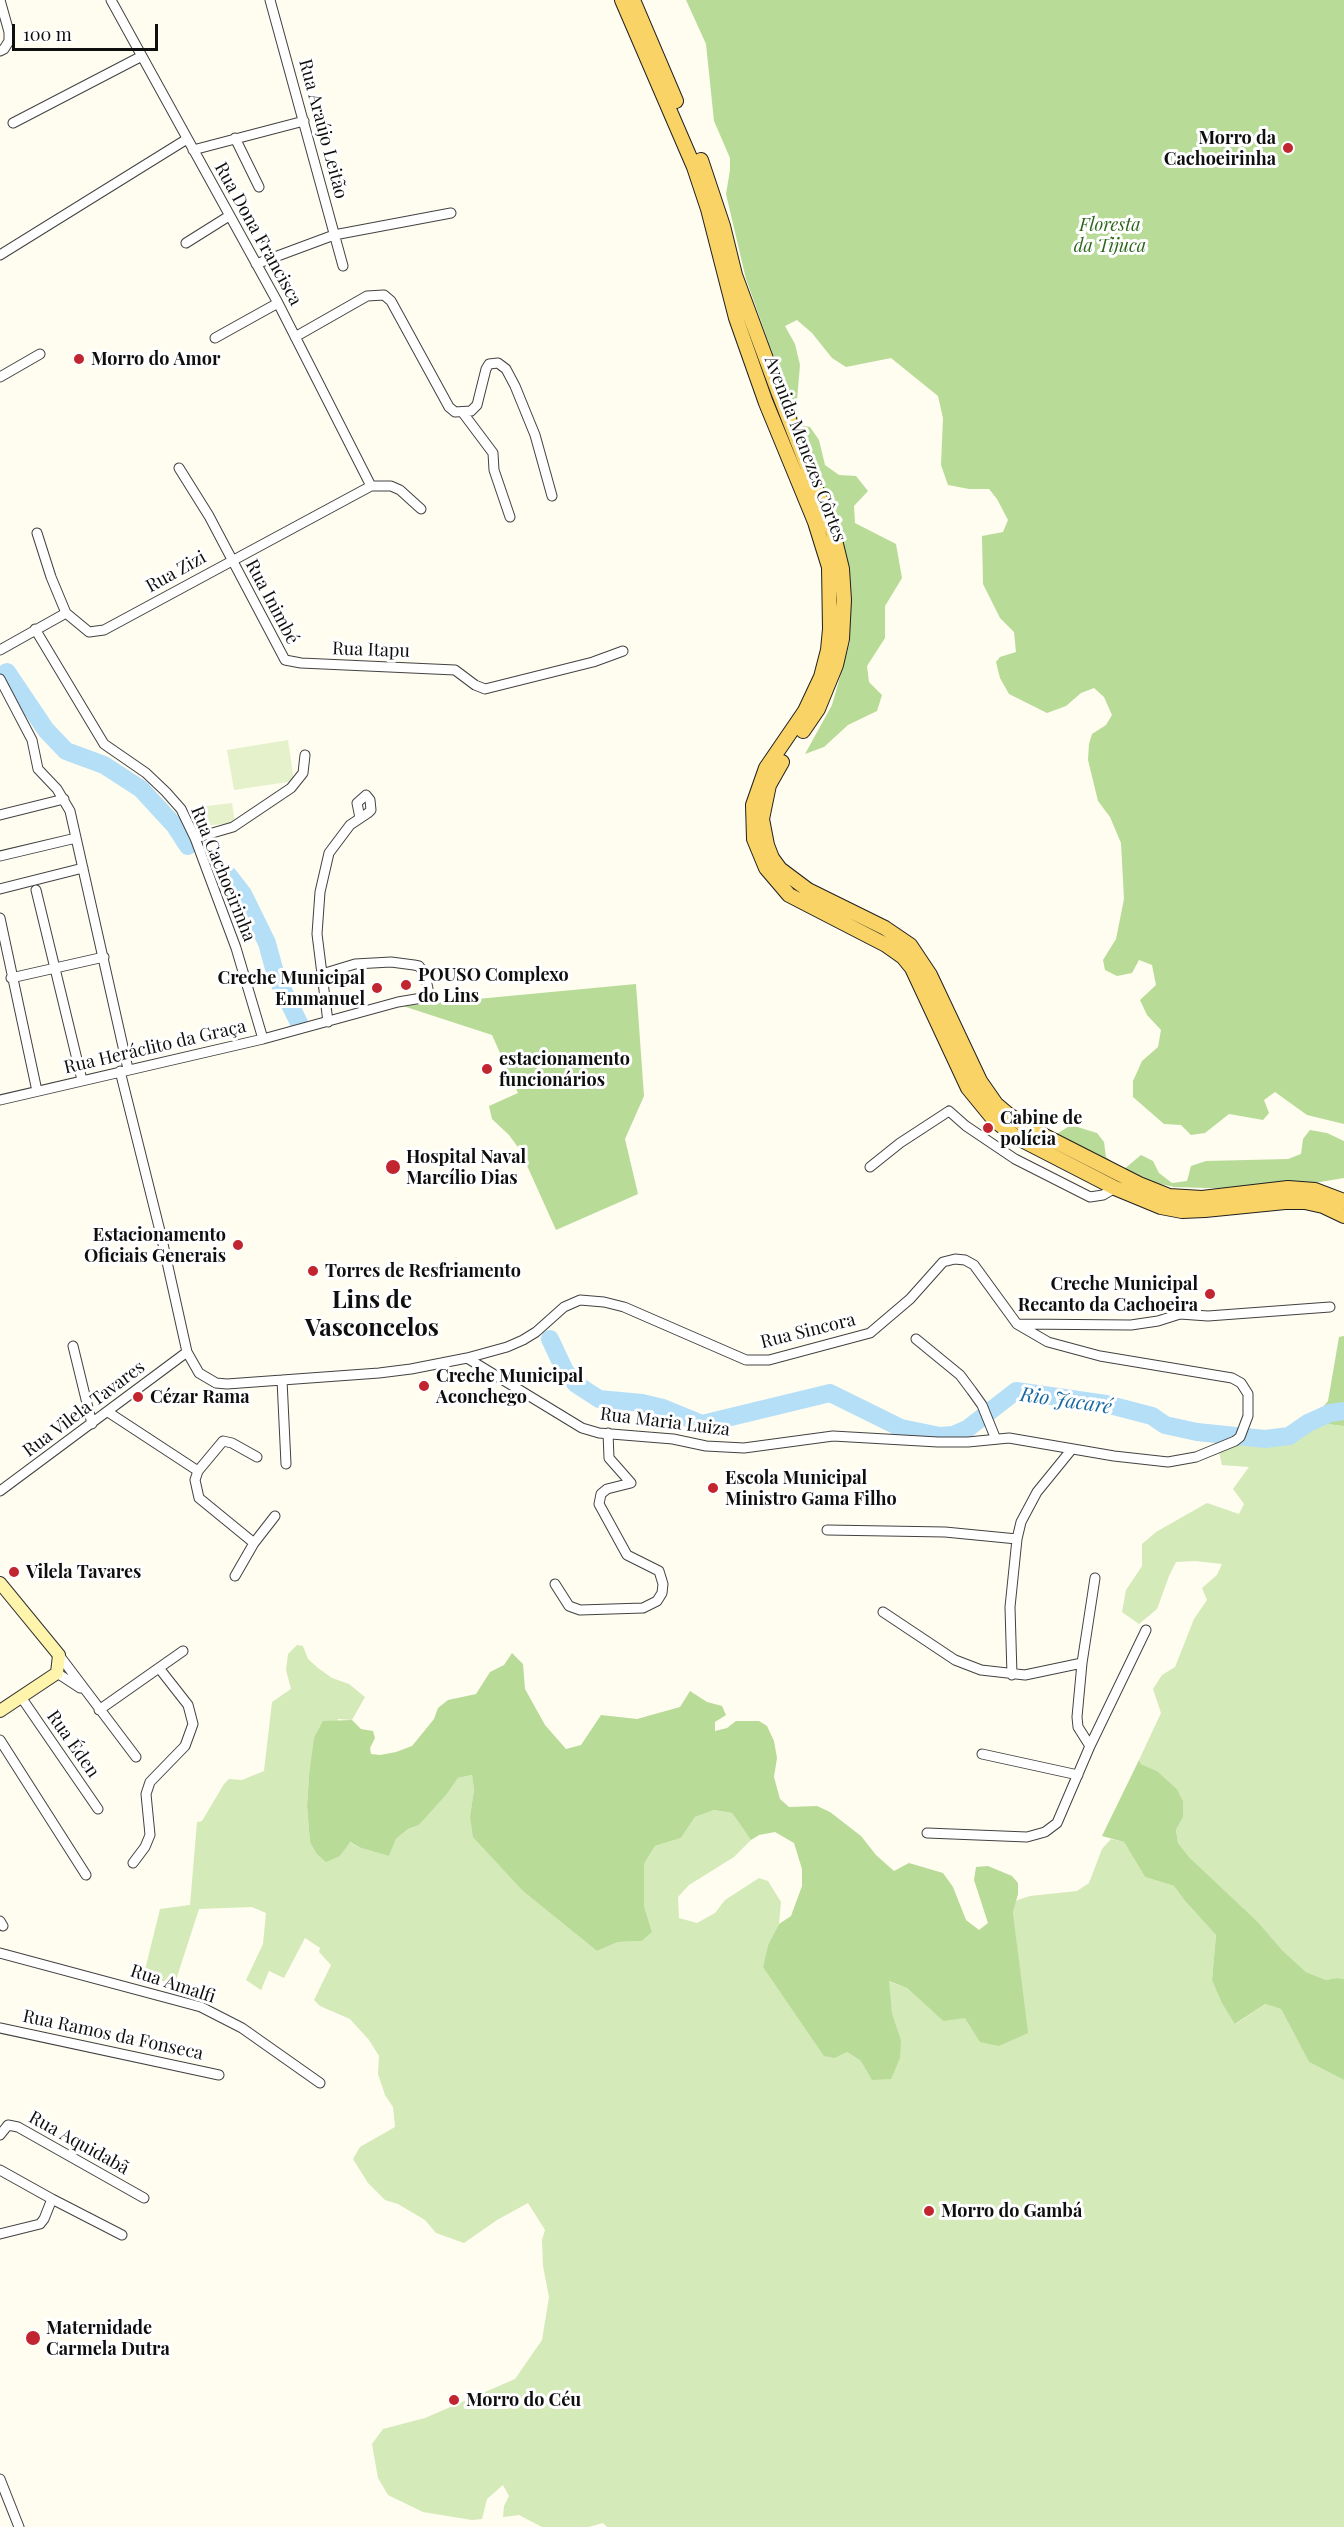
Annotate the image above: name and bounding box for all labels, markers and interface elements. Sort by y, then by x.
scale bar [15,12,160,50]
text: 100 m [23,22,72,46]
street label: Rua Araújo Leitão [294,57,352,201]
place label: Morro da Cachoeirinha [1164,127,1276,170]
marker: Morro da Cachoeirinha [1281,141,1295,155]
street label: Rua Dona Francisca [210,159,306,309]
park label: Floresta da Tijuca [1074,214,1146,256]
place label: Morro do Amor [91,348,220,370]
marker: Morro do Amor [72,352,86,366]
street label: Avenida Menezes Côrtes [760,353,850,545]
street label: Rua Zizi [142,547,210,597]
street label: Rua Inimbé [241,556,303,648]
street label: Rua Itapu [332,638,410,662]
street label: Rua Cachoeirinha [186,803,260,945]
place label: POUSO Complexo do Lins [418,964,569,1006]
place label: Creche Municipal Emmanuel [218,967,365,1010]
marker: POUSO Complexo do Lins [399,978,413,992]
marker: Creche Municipal Emmanuel [370,981,384,995]
street label: Rua Heráclito da Graça [62,1016,248,1078]
place label: estacionamento funcionários [499,1048,630,1090]
marker: estacionamento funcionários [480,1062,494,1076]
place label: Cabine de polícia [1000,1107,1082,1150]
marker: Cabine de polícia [981,1121,995,1135]
place label: Hospital Naval Marcílio Dias [406,1146,526,1188]
marker: Hospital Naval Marcílio Dias [384,1158,402,1176]
place label: Estacionamento Oficiais Generais [84,1224,226,1266]
marker: Estacionamento Oficiais Generais [231,1238,245,1252]
place label: Torres de Resfriamento [325,1260,521,1282]
marker: Torres de Resfriamento [306,1264,320,1278]
place label: Creche Municipal Recanto da Cachoeira [1018,1273,1198,1316]
district label: Lins de Vasconcelos [305,1287,439,1343]
marker: Creche Municipal Recanto da Cachoeira [1203,1287,1217,1301]
street label: Rua Sincora [758,1309,858,1353]
street label: Rua Vilela Tavares [19,1356,149,1462]
place label: Creche Municipal Aconchego [436,1365,583,1408]
marker: Creche Municipal Aconchego [417,1379,431,1393]
water label: Rio Jacaré [1019,1383,1113,1419]
place label: Cézar Rama [150,1386,250,1408]
marker: Cézar Rama [131,1390,145,1404]
street label: Rua Maria Luiza [599,1403,731,1441]
place label: Escola Municipal Ministro Gama Filho [725,1467,897,1510]
marker: Escola Municipal Ministro Gama Filho [706,1481,720,1495]
place label: Vilela Tavares [26,1561,141,1583]
marker: Vilela Tavares [7,1565,21,1579]
street label: Rua Éden [42,1706,104,1782]
street label: Rua Amalfi [128,1960,218,2008]
street label: Rua Ramos da Fonseca [21,2005,205,2065]
street label: Rua Aquidabã [25,2107,133,2179]
place label: Morro do Gambá [941,2200,1082,2222]
marker: Morro do Gambá [922,2204,936,2218]
place label: Maternidade Carmela Dutra [46,2317,170,2360]
marker: Maternidade Carmela Dutra [24,2329,42,2347]
place label: Morro do Céu [466,2389,581,2411]
marker: Morro do Céu [447,2393,461,2407]

